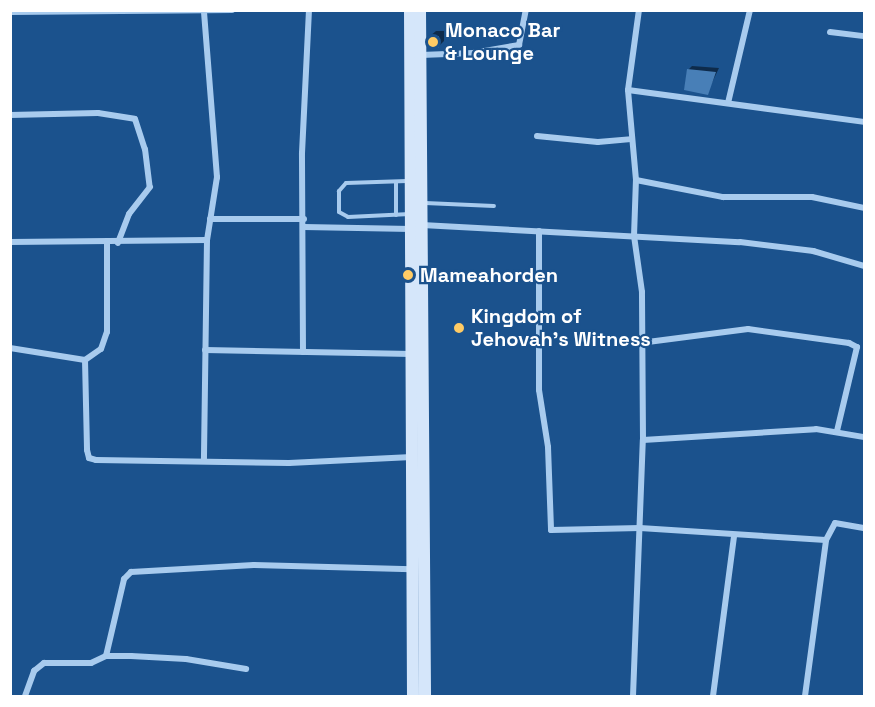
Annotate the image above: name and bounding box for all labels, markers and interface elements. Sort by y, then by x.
place label: Monaco Bar & Lounge [445,19,560,66]
marker: Monaco Bar & Lounge [426,35,440,49]
place label: Mameahorden [420,263,558,287]
marker: Mameahorden [401,268,415,282]
place label: Kingdom of Jehovah's Witness [471,304,651,351]
marker: Kingdom of Jehovah's Witness [452,321,466,335]

